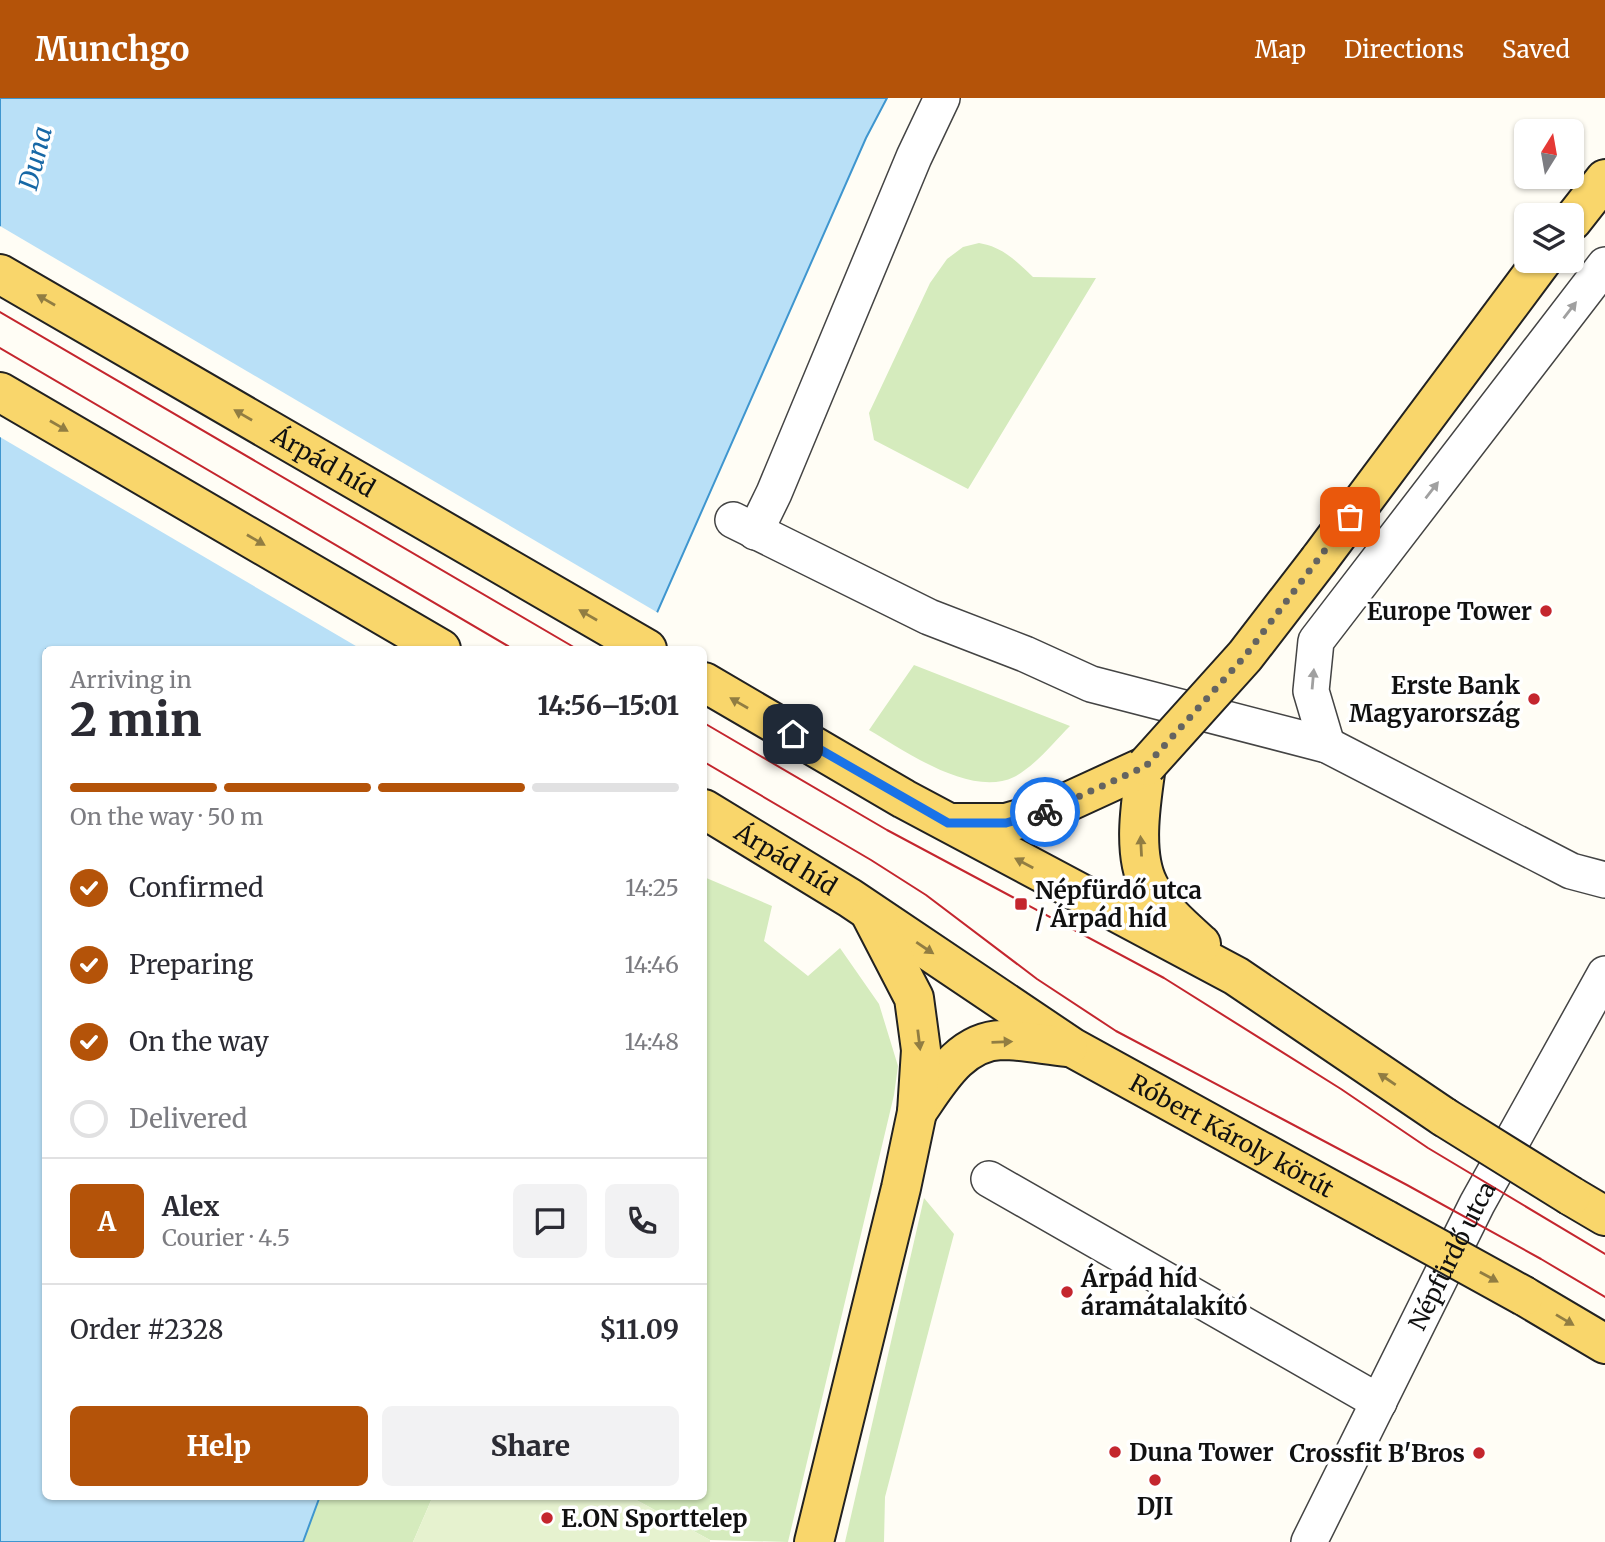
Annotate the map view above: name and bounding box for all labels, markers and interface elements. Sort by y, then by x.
text: Munchgo [35,29,190,70]
text: Map [1255,34,1306,65]
text: Directions [1344,34,1464,65]
text: Saved [1502,34,1570,65]
north arrow [1514,119,1584,189]
map controls [1514,119,1584,273]
water label: Duna [11,123,59,194]
button: layers [1514,203,1584,273]
one-way arrow [36,294,56,306]
one-way arrow [1563,301,1577,319]
one-way arrow [233,408,252,421]
street label: Árpád híd [266,419,381,504]
one-way arrow [49,420,69,432]
one-way arrow [1424,482,1439,500]
pin [1320,487,1380,547]
icon: bag [1331,498,1369,536]
one-way arrow [246,534,265,546]
place label: Europe Tower [1367,596,1532,627]
marker: Europe Tower [1538,603,1554,619]
one-way arrow [578,609,597,621]
text: Arriving in [70,665,192,694]
one-way arrow [1307,667,1318,689]
place label: Erste Bank Magyarország [1349,670,1520,729]
text: 14:56–15:01 [537,689,679,722]
text: 2 min [70,691,202,749]
marker: Erste Bank Magyarország [1526,691,1542,707]
one-way arrow [730,697,749,709]
pin [763,704,823,764]
icon: home [774,715,812,753]
courier [1010,777,1080,847]
icon: bike [1026,793,1064,831]
text: On the way · 50 m [70,802,263,831]
street label: Árpád híd [728,816,843,902]
one-way arrow [1136,835,1147,857]
one-way arrow [1014,857,1034,869]
icon: check [70,869,108,907]
text: Confirmed [129,871,264,904]
text: 14:25 [625,873,679,902]
place label: Népfürdő utca / Árpád híd [1035,875,1202,934]
marker: Népfürdő utca / Árpád híd [1013,896,1029,912]
one-way arrow [916,941,934,955]
icon: check [70,946,108,984]
text: Preparing [129,948,253,981]
text: 14:46 [625,950,679,979]
icon: check [70,1023,108,1061]
text: On the way [129,1025,269,1058]
text: 14:48 [625,1027,679,1056]
one-way arrow [914,1030,925,1052]
one-way arrow [991,1036,1013,1047]
street label: Róbert Károly körút [1124,1067,1340,1204]
one-way arrow [1378,1073,1397,1086]
text: Delivered [129,1102,248,1135]
street label: Népfürdő utca [1401,1176,1502,1335]
button: chat [513,1184,587,1258]
button: phone [605,1184,679,1258]
text: Alex [162,1190,219,1223]
text: A [98,1205,116,1238]
text: Courier · 4.5 [162,1223,290,1252]
place label: Árpád híd áramátalakító [1080,1262,1247,1322]
one-way arrow [1479,1271,1499,1283]
marker: Árpád híd áramátalakító [1059,1284,1075,1300]
text: Order #2328 [70,1313,223,1346]
text: $11.09 [599,1313,679,1346]
one-way arrow [1555,1314,1574,1326]
button: Help [70,1406,368,1486]
button: Share [382,1406,679,1486]
place label: Duna Tower [1129,1437,1274,1468]
place label: Crossfit B'Bros [1290,1438,1465,1469]
marker: Duna Tower [1107,1444,1123,1460]
marker: Crossfit B'Bros [1471,1445,1487,1461]
marker: DJI [1147,1472,1163,1488]
place label: DJI [1137,1491,1173,1522]
place label: E.ON Sporttelep [561,1503,748,1534]
marker: E.ON Sporttelep [539,1510,555,1526]

